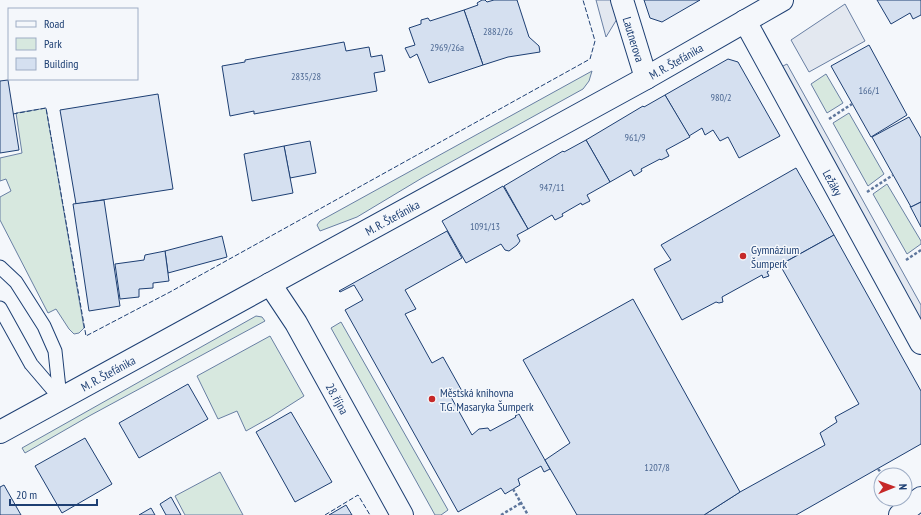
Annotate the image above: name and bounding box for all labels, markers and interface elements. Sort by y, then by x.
legend [8,8,138,80]
street label: Lautnerova [620,15,648,64]
text: Road [44,16,64,31]
house number: 2882/26 [483,25,513,38]
text: Park [44,36,62,51]
street label: M. R. Štefánika [646,39,706,82]
house number: 2969/26a [430,41,464,54]
text: Building [44,56,79,71]
house number: 2835/28 [291,70,321,83]
house number: 166/1 [859,84,879,97]
house number: 980/2 [711,91,731,104]
house number: 961/9 [625,131,645,144]
street label: Ležáky [820,167,847,199]
house number: 947/11 [539,181,565,194]
street label: M. R. Štefánika [362,196,422,238]
house number: 1091/13 [470,220,500,233]
place label: Gymnázium Šumperk [751,242,799,271]
marker: Gymnázium Šumperk [738,251,748,261]
street label: M. R. Štefánika [78,352,138,394]
street label: 28. října [323,380,352,417]
place label: Městská knihovna T.G. Masaryka Šumperk [440,385,534,414]
marker: Městská knihovna T.G. Masaryka Šumperk [427,394,437,404]
house number: 1207/8 [644,461,670,474]
north arrow [873,467,913,507]
scale bar [10,481,97,507]
text: N [896,484,910,490]
text: 20 m [16,487,37,502]

